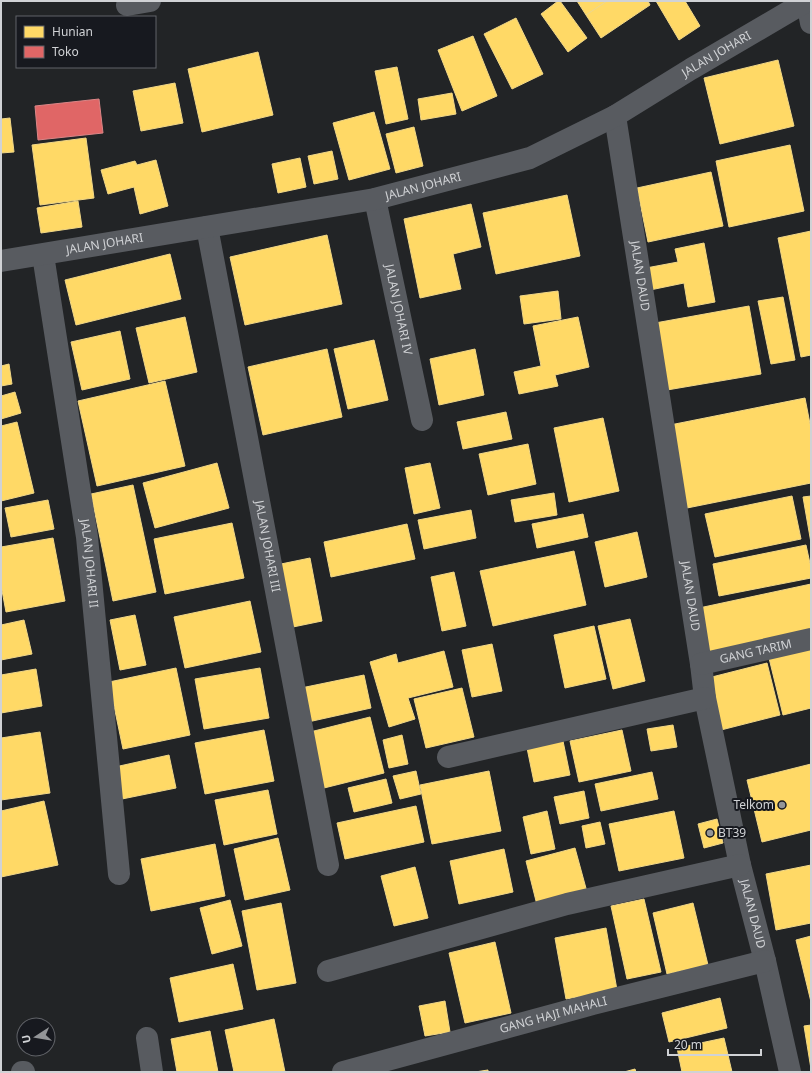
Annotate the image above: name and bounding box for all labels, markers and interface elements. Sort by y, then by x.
legend [16,16,156,68]
text: Hunian [52,23,93,40]
street label: JALAN JOHARI [677,27,754,81]
text: Toko [52,43,79,60]
street label: JALAN JOHARI [382,168,463,204]
street label: JALAN JOHARI [64,229,144,258]
street label: JALAN DAUD [627,239,655,313]
street label: JALAN JOHARI IV [381,262,417,357]
street label: JALAN JOHARI III [251,498,285,594]
street label: JALAN JOHARI II [76,517,103,609]
street label: JALAN DAUD [677,559,705,633]
street label: GANG TARIM [718,635,793,668]
place label: Telkom [733,796,774,813]
marker: Telkom [777,800,787,810]
place label: BT39 [718,824,746,841]
marker: BT39 [705,828,715,838]
street label: JALAN DAUD [736,876,770,950]
street label: GANG HAJI MAHALI [498,992,609,1037]
north arrow [16,1017,56,1057]
scale bar [668,1031,761,1057]
text: U [18,1034,34,1045]
text: 20 m [674,1036,702,1053]

